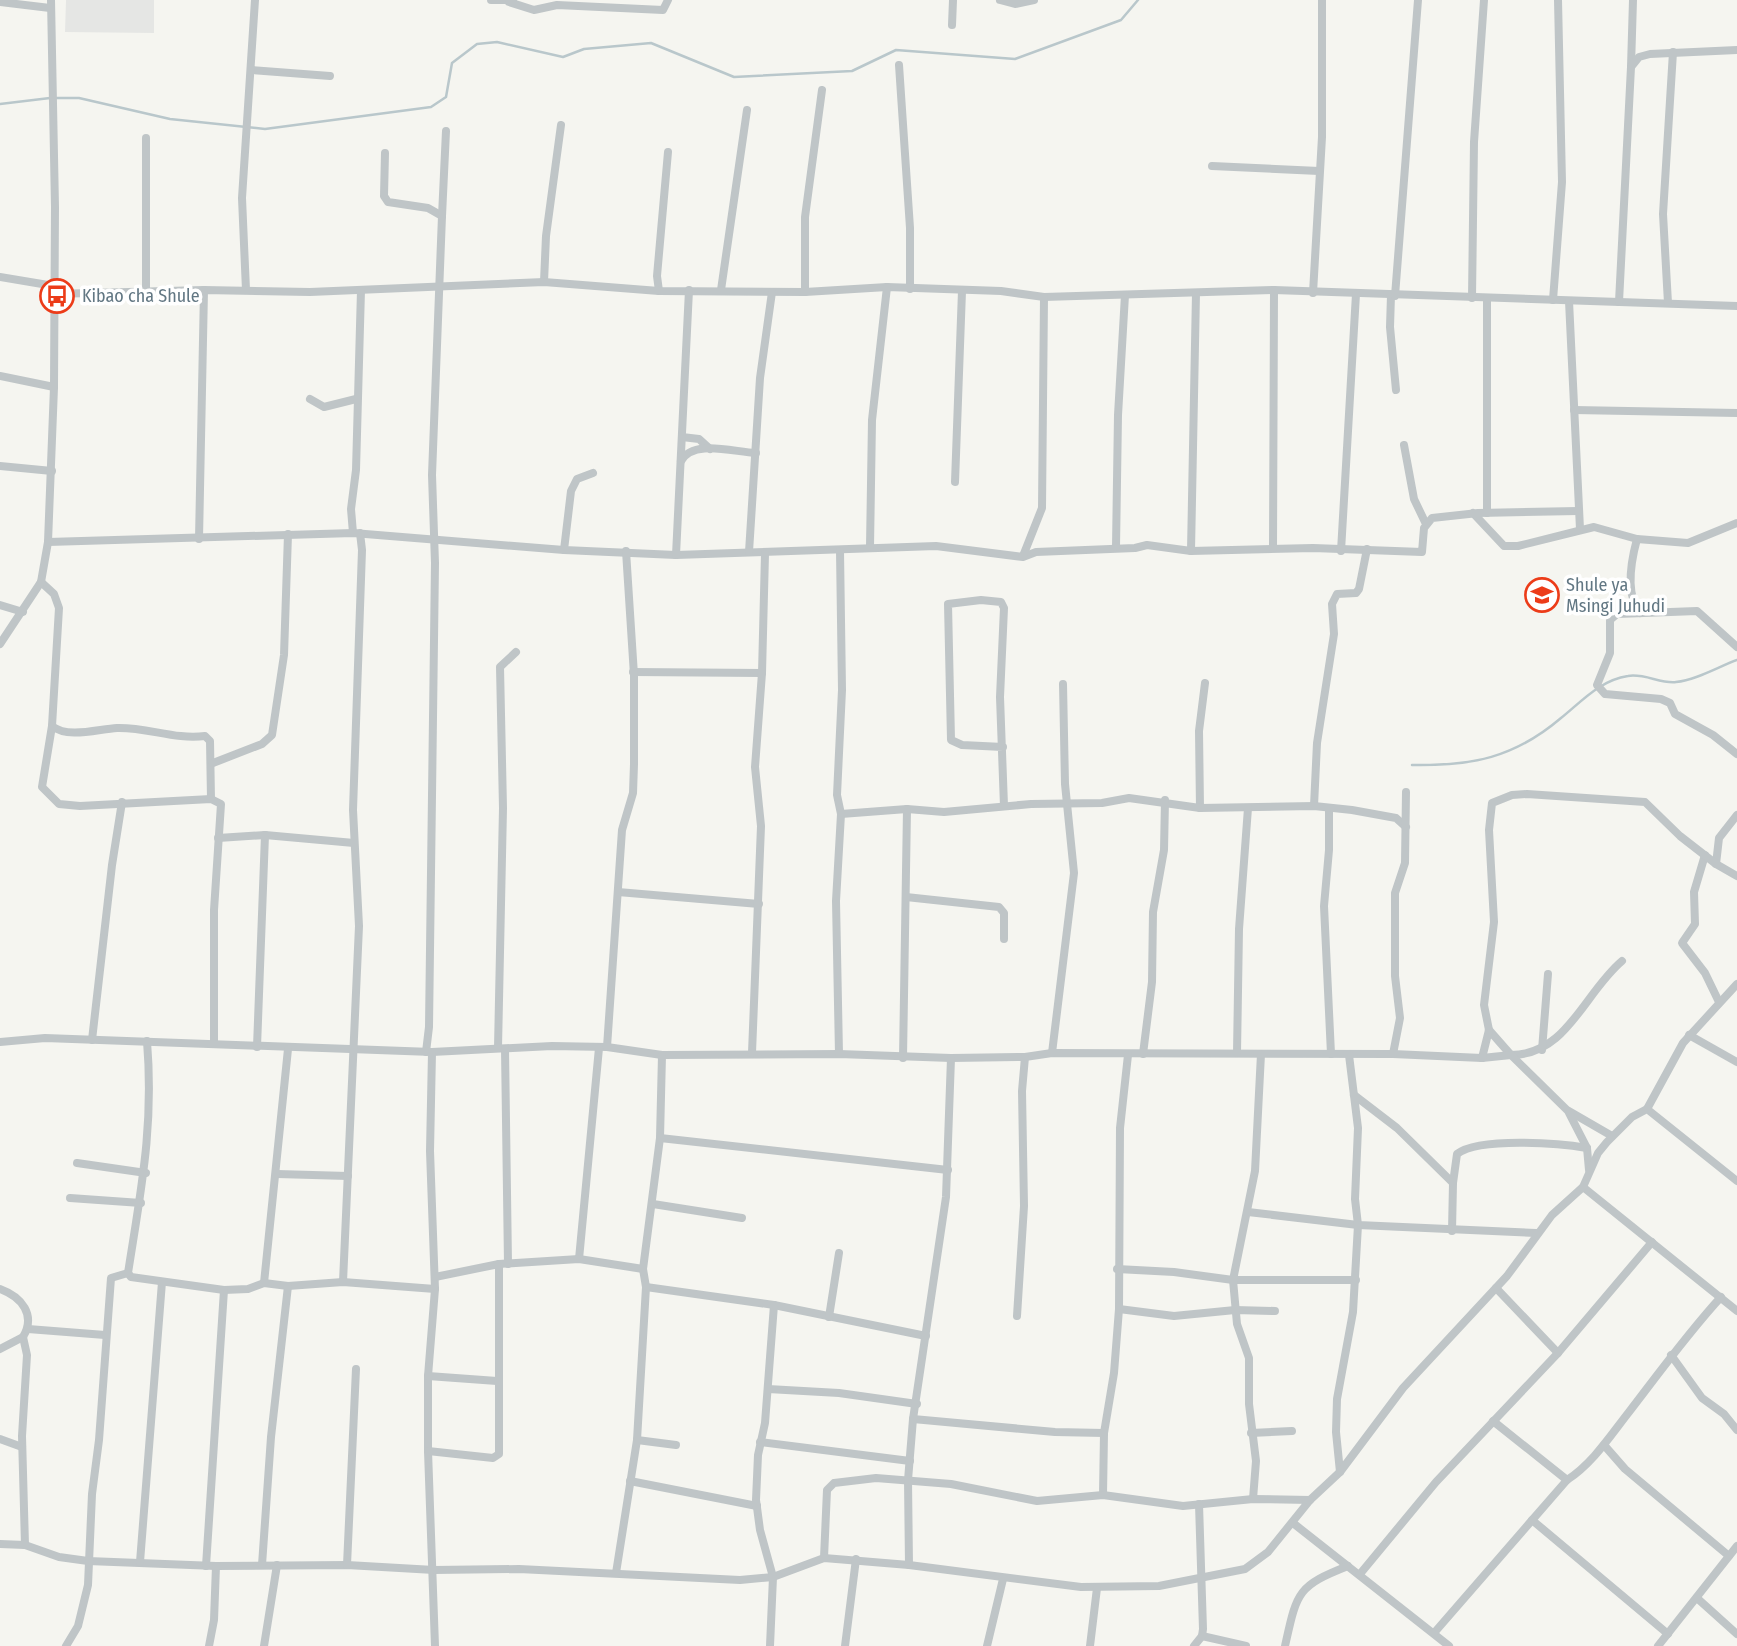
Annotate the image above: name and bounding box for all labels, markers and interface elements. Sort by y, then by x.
bus stop icon: Kibao cha Shule [38,277,76,315]
place label: Kibao cha Shule [82,285,200,307]
place label: Shule ya Msingi Juhudi [1566,574,1665,617]
school or university icon: Shule ya Msingi Juhudi [1523,576,1561,614]

